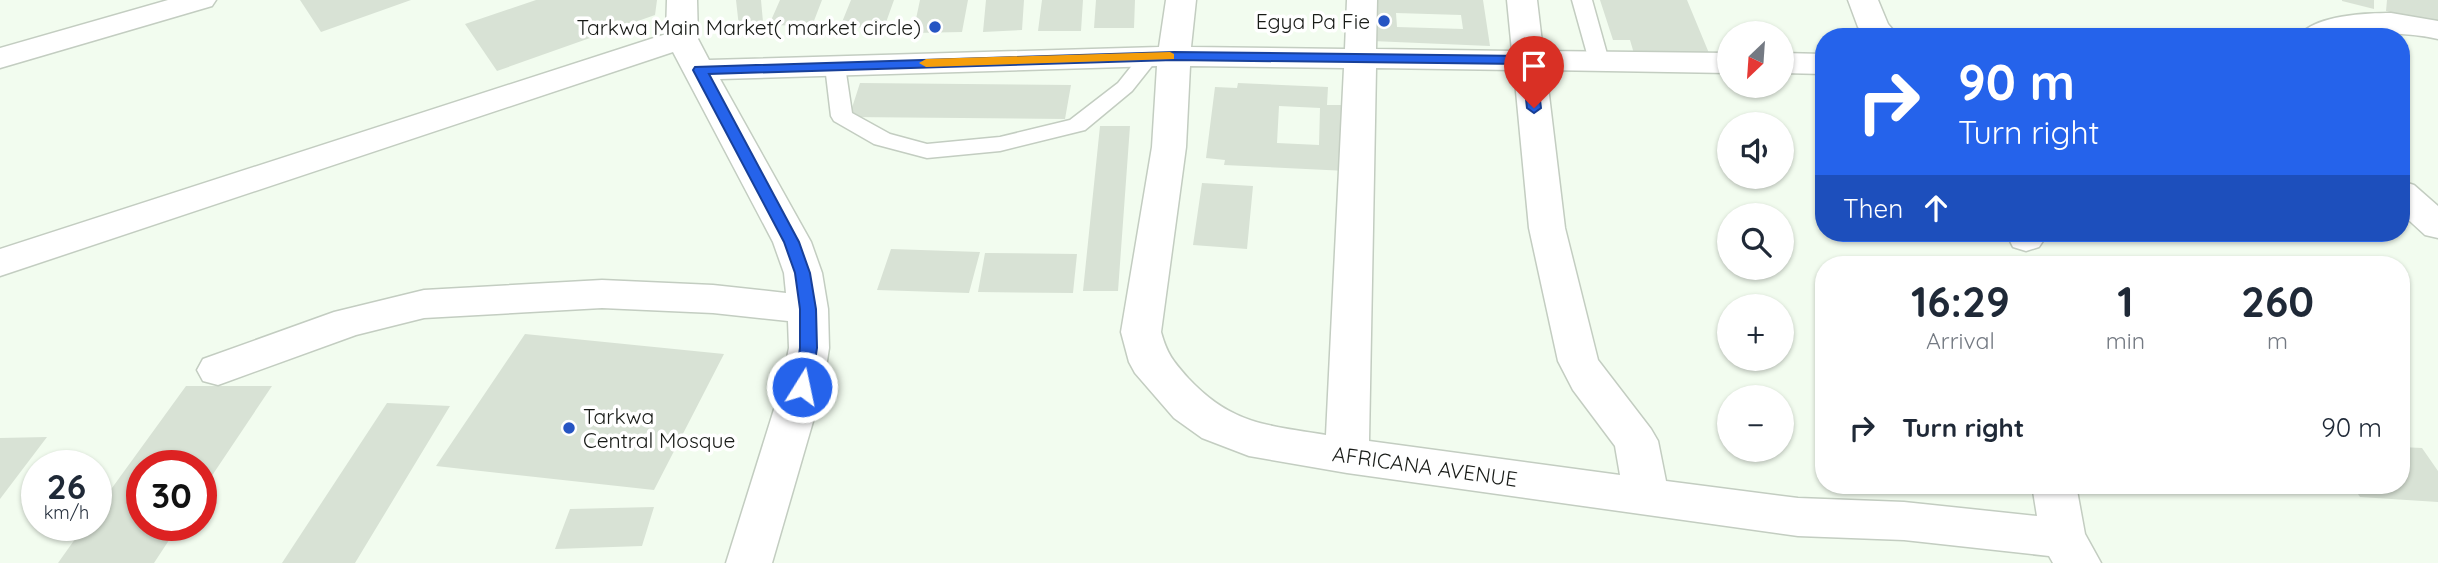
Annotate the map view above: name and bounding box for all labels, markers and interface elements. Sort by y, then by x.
place label: Egya Pa Fie [1256,8,1370,34]
marker: Egya Pa Fie [1376,13,1392,29]
place label: Tarkwa Main Market( market circle) [576,14,921,40]
marker: Tarkwa Main Market( market circle) [927,19,943,35]
north arrow [1717,21,1794,98]
map controls [1717,21,1794,462]
pin [1504,36,1564,108]
icon: arrive [1515,47,1553,85]
text: 90 m [1958,51,2075,112]
icon: right [1843,56,1934,147]
button: sound [1717,112,1794,189]
text: Turn right [1958,112,2099,152]
icon: ahead [1917,189,1955,227]
text: Then [1843,192,1903,225]
button: search [1717,203,1794,280]
text: 16:29 [1911,275,2010,328]
text: 1 [2117,275,2134,328]
text: 260 [2241,275,2314,328]
button: + [1717,294,1794,371]
text: Arrival [1926,326,1995,355]
text: min [2106,326,2145,355]
text: m [2267,326,2288,355]
position arrow [765,350,839,424]
button: − [1717,385,1794,462]
place label: Tarkwa Central Mosque [583,403,735,453]
icon: right [1843,409,1881,447]
text: Turn right [1902,411,2024,444]
text: 90 m [2321,411,2382,444]
marker: Tarkwa Central Mosque [561,420,577,436]
street label: AFRICANA AVENUE [1331,440,1519,492]
speed limit sign: 30 [126,450,217,541]
text: 26 [47,464,86,508]
text: km/h [44,501,89,524]

